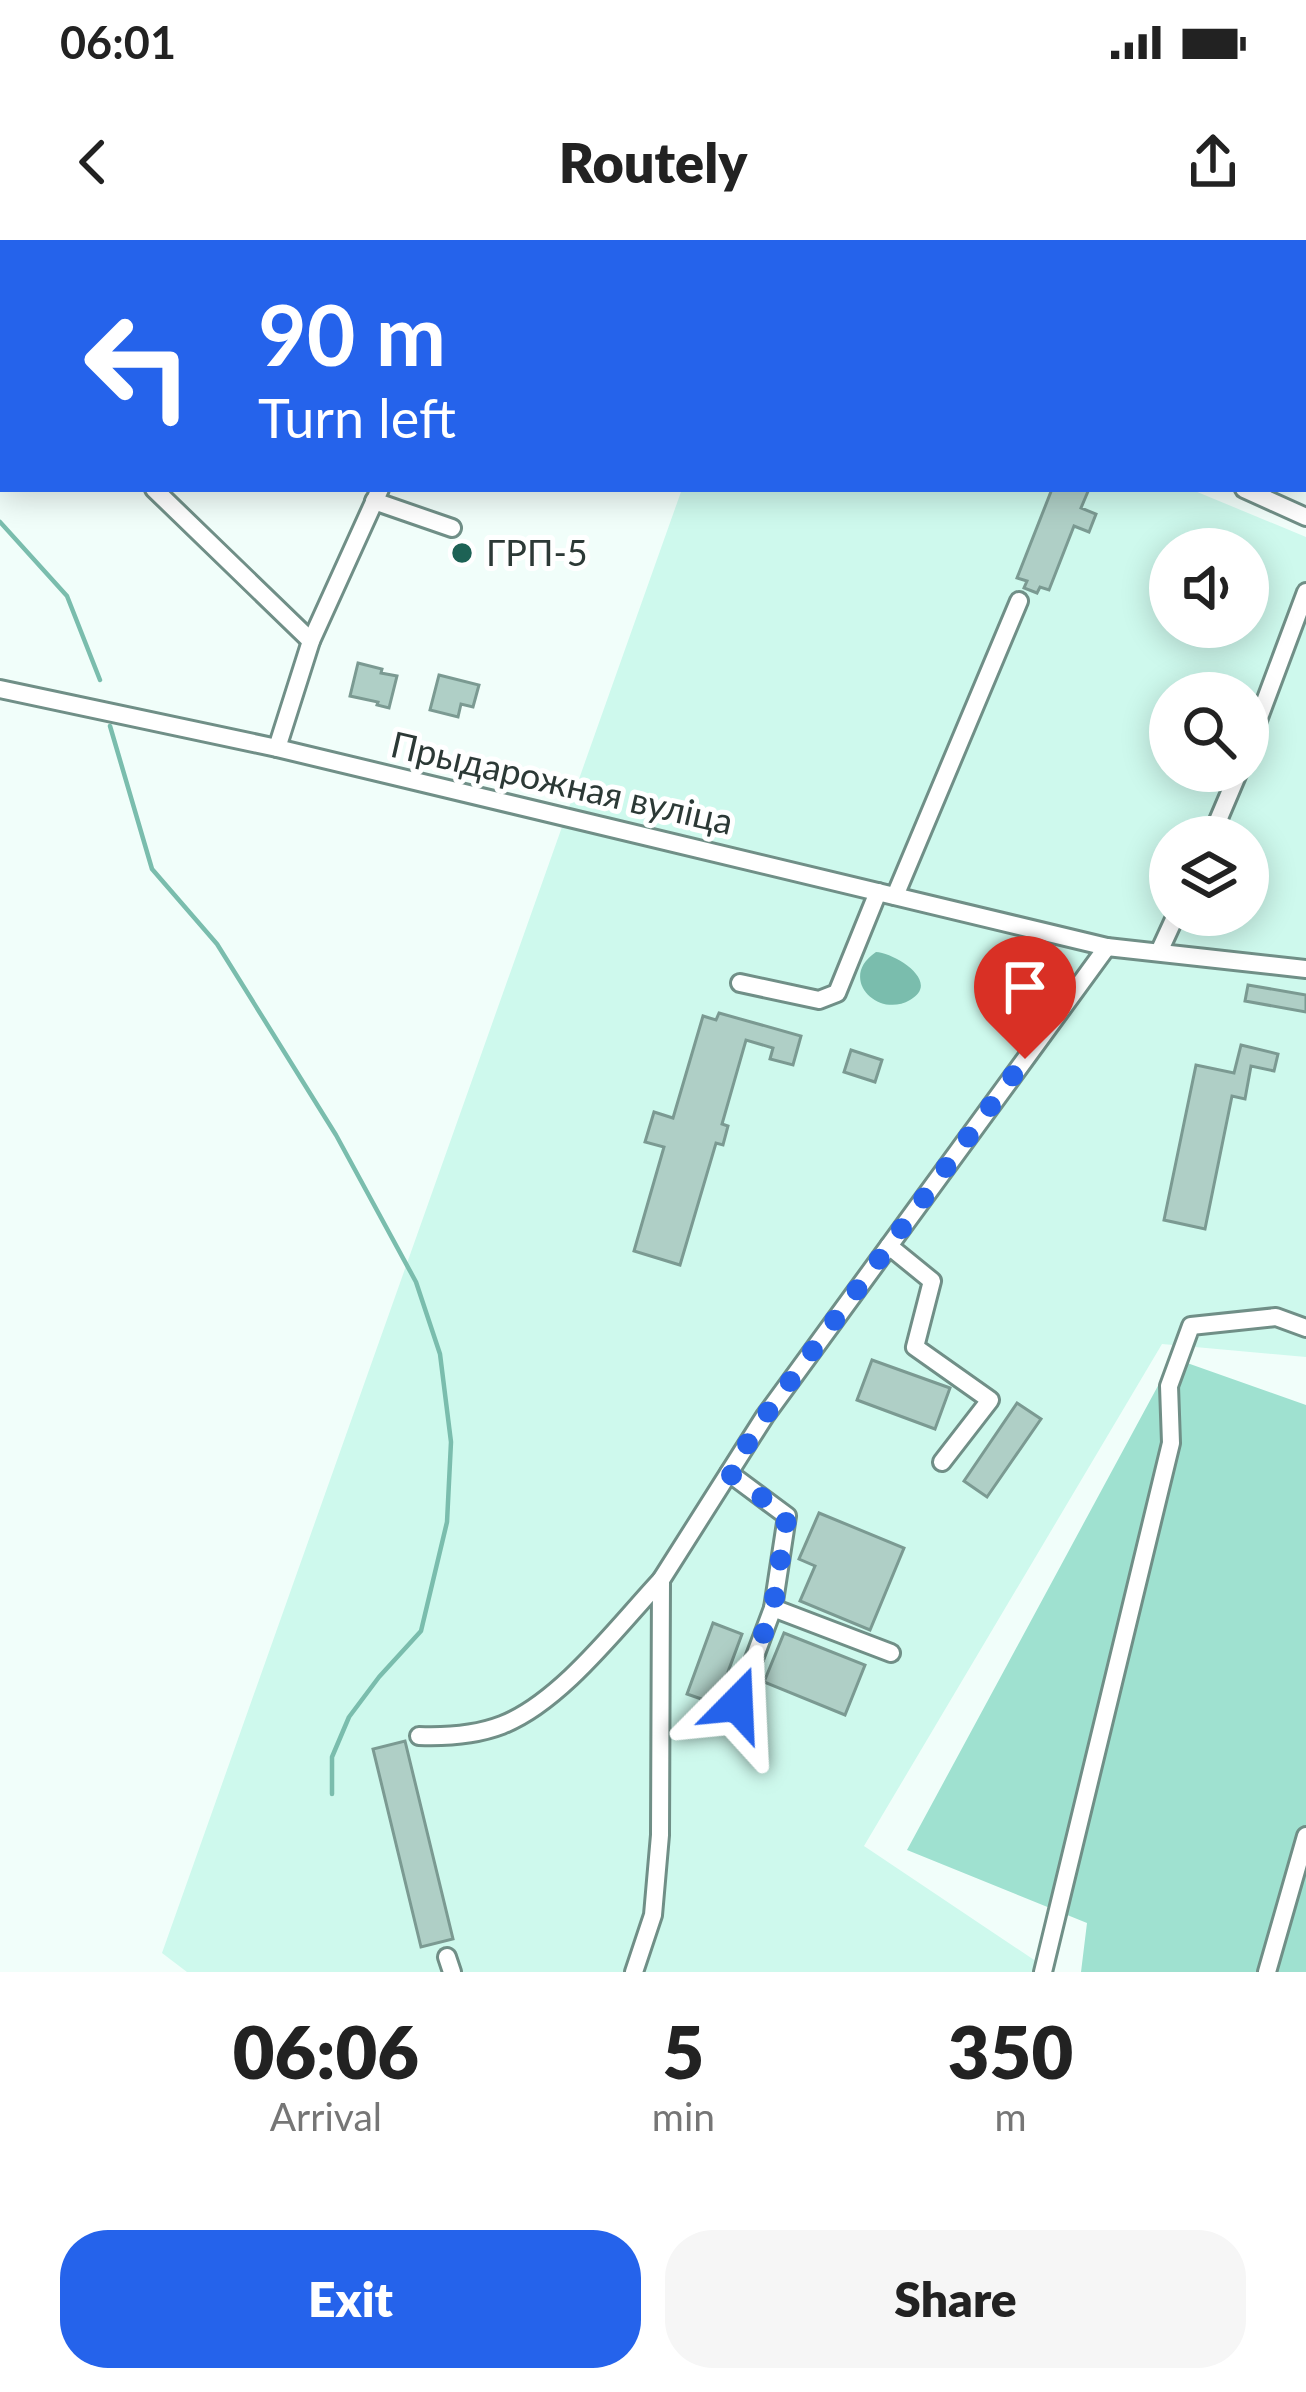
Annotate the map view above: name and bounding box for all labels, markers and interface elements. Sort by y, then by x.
text: 06:01 [60,15,176,69]
icon: back [60,129,126,195]
icon: share [1180,129,1246,195]
text: Routely [559,130,747,195]
text: 90 m [258,283,446,384]
icon: left [60,288,216,444]
text: Turn left [258,385,456,450]
map controls [1149,528,1269,936]
button: sound [1149,528,1269,648]
place label: ГРП-5 [486,530,588,574]
marker: ГРП-5 [449,540,475,566]
button: search [1149,672,1269,792]
street label: Прыдарожная вуліца [387,721,737,843]
button: layers [1149,816,1269,936]
pin [974,936,1076,1059]
icon: arrive [992,954,1058,1020]
position arrow [674,1641,800,1767]
text: 06:06 [233,2008,419,2094]
text: 5 [663,2008,704,2094]
text: 350 [948,2008,1073,2094]
text: Arrival [270,2093,382,2139]
text: min [652,2093,715,2139]
text: m [994,2093,1027,2139]
button: Exit [60,2230,641,2368]
button: Share [665,2230,1246,2368]

